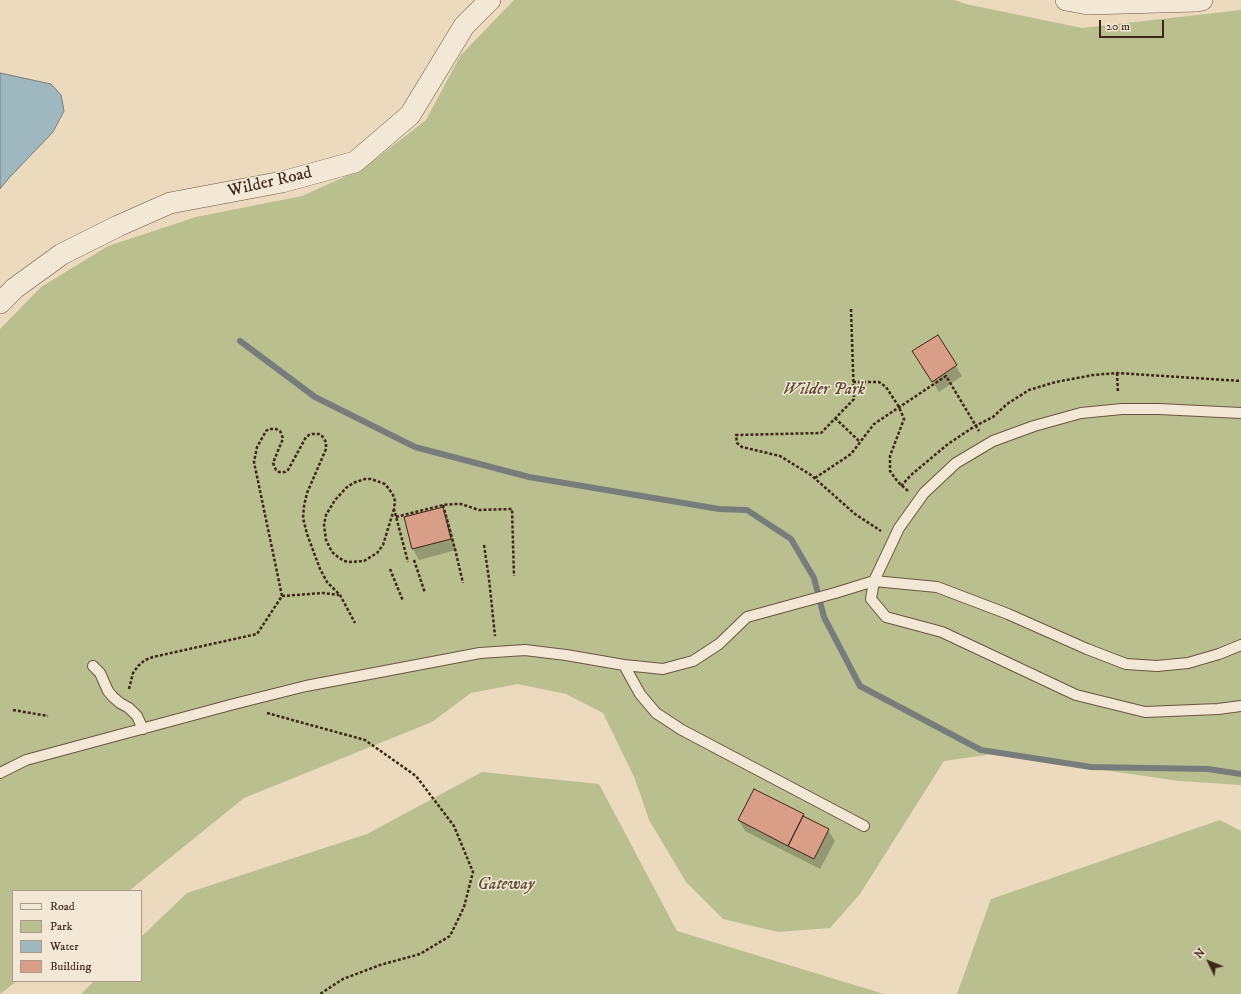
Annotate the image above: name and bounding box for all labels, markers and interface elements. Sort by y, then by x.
scale bar [1101,12,1166,38]
text: 20 m [1106,19,1130,34]
street label: Wilder Road [226,163,314,203]
park label: Wilder Park [783,380,865,400]
park label: Gateway [478,875,534,895]
legend [12,890,142,982]
text: Road [50,899,75,914]
text: Park [50,919,72,934]
text: Water [50,939,79,954]
north arrow [1189,942,1229,982]
text: N [1192,946,1208,962]
text: Building [50,959,91,974]

